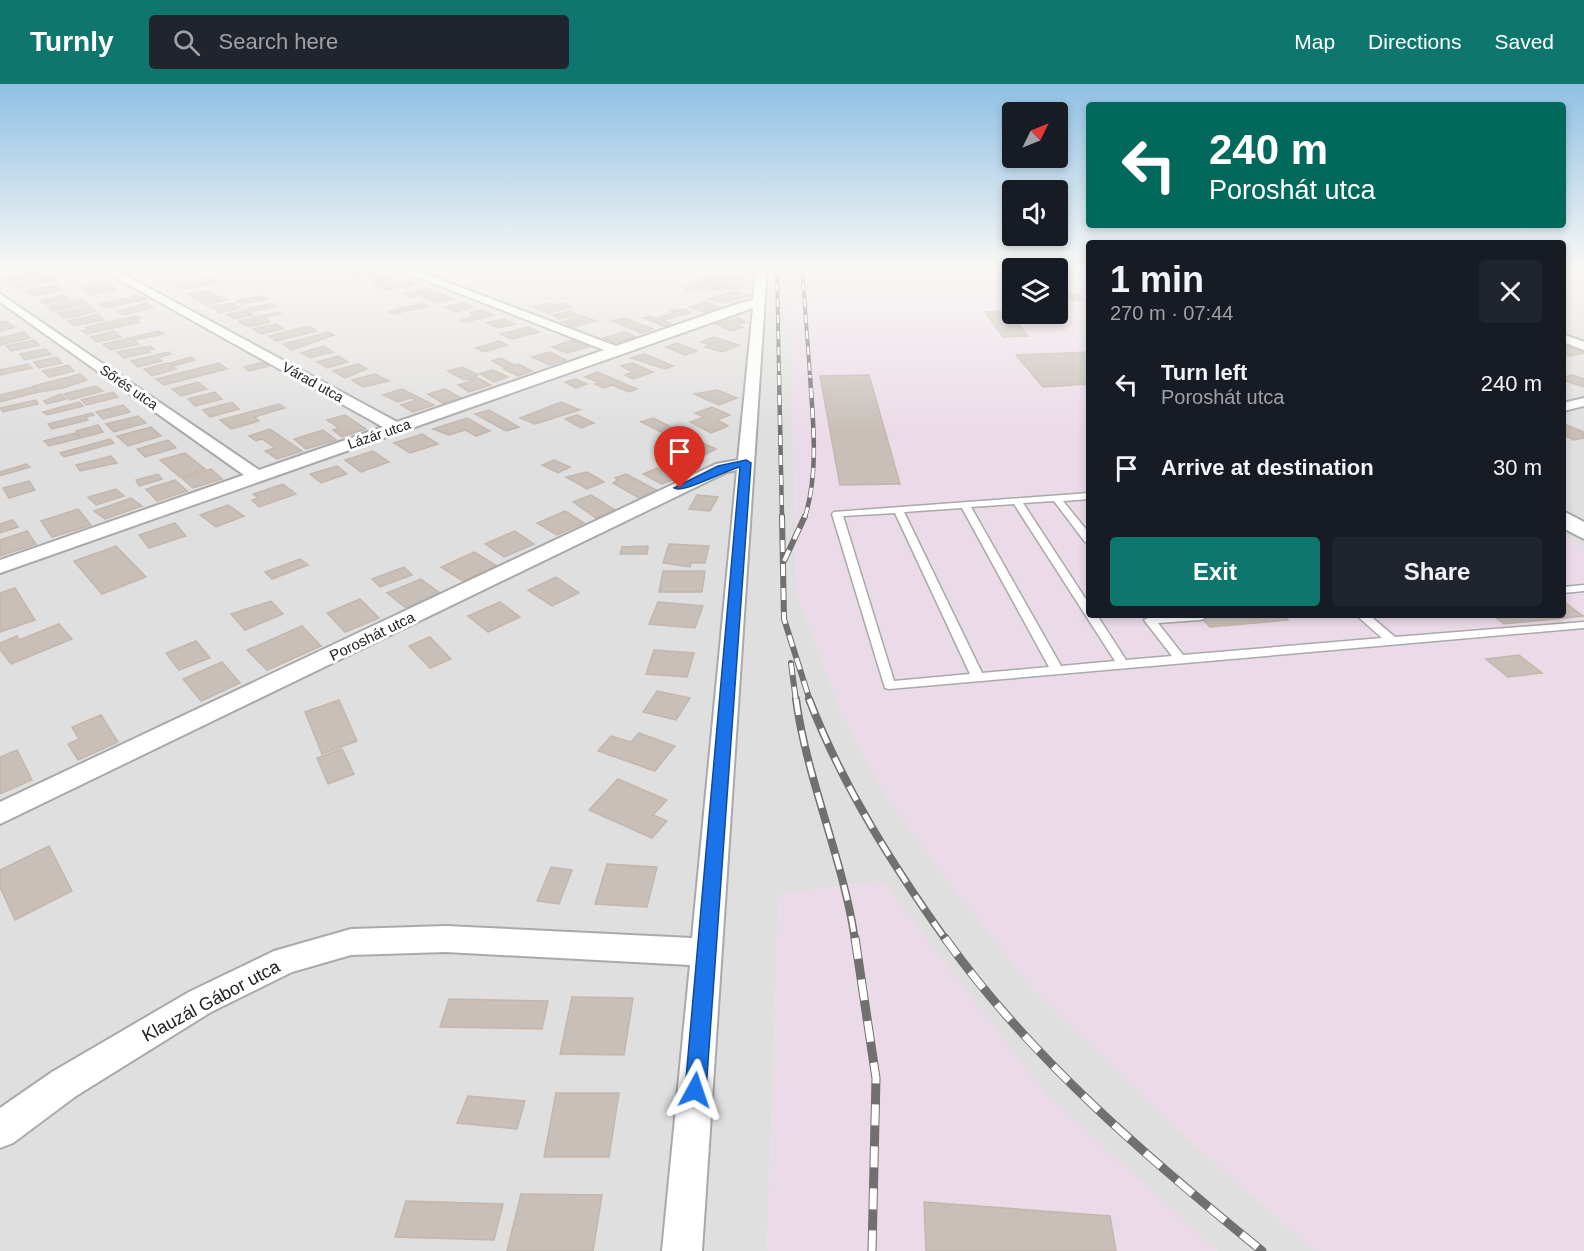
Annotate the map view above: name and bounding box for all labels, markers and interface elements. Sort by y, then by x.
search box [149,15,569,69]
text: Turnly [30,26,113,57]
icon: search [170,26,203,59]
text: Search here [218,29,338,54]
text: Map [1294,30,1335,53]
text: Directions [1368,30,1461,53]
text: Saved [1494,30,1554,53]
north arrow [1002,102,1068,168]
map controls [1002,102,1068,324]
icon: left [1110,126,1188,204]
text: 240 m [1209,126,1328,173]
text: Poroshát utca [1209,175,1376,205]
button: sound [1002,180,1068,246]
button: layers [1002,258,1068,324]
text: 1 min [1110,259,1204,300]
button: close [1479,260,1542,323]
text: 270 m · 07:44 [1110,302,1233,324]
street label: Várad utca [280,359,347,406]
text: Turn left [1161,360,1247,385]
street label: Sőrés utca [97,361,161,413]
icon: left [1110,368,1143,401]
text: 240 m [1481,371,1542,396]
text: Poroshát utca [1161,386,1284,408]
street label: Lázár utca [345,416,413,452]
pin [654,426,705,488]
icon: arrive [663,435,696,468]
icon: arrive [1110,452,1143,485]
text: Arrive at destination [1161,455,1374,480]
text: 30 m [1493,455,1542,480]
button: Exit [1110,537,1320,606]
button: Share [1332,537,1542,606]
street label: Poroshát utca [327,608,418,664]
street label: Klauzál Gábor utca [139,956,284,1046]
position arrow [663,1058,727,1122]

